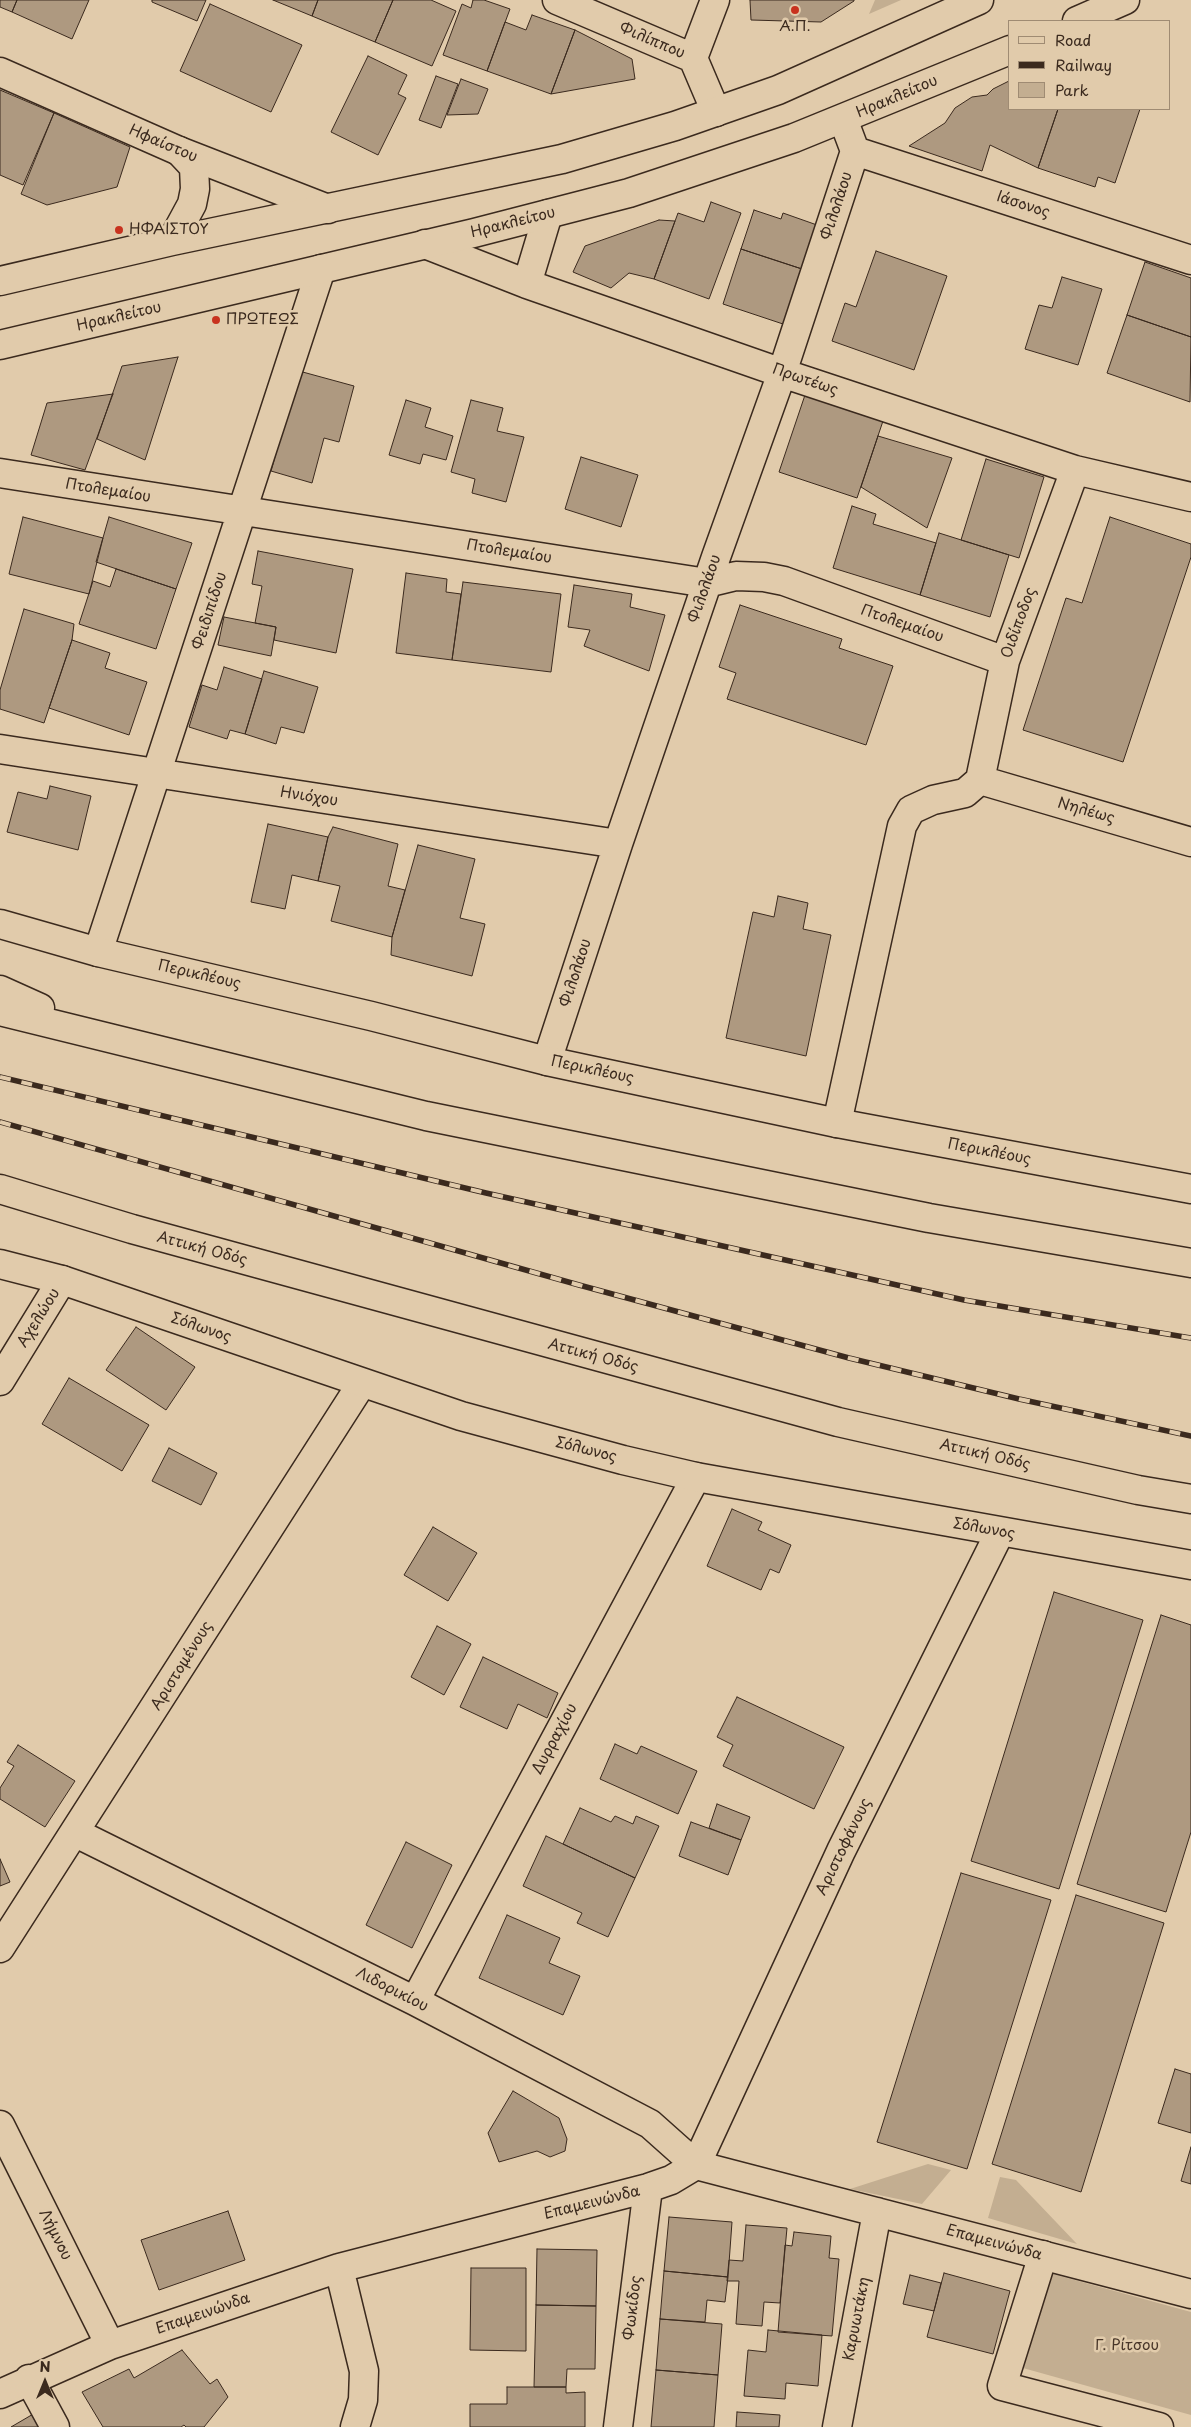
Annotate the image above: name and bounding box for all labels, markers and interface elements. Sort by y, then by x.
marker: Α.Π. [789,4,801,16]
place label: Α.Π. [779,18,811,36]
street label: Φιλίππου [616,19,688,63]
legend [1008,20,1171,110]
text: Road [1055,28,1091,51]
text: Railway [1055,53,1112,76]
street label: Ηρακλείτου [854,72,940,122]
text: Park [1055,78,1089,101]
street label: Ηφαίστου [126,121,200,167]
street label: Φιλολάου [817,169,857,243]
street label: Ιάσονος [994,188,1052,222]
street label: Ηρακλείτου [469,204,557,242]
place label: ΗΦΑΙΣΤΟΥ [129,221,209,239]
marker: ΗΦΑΙΣΤΟΥ [113,224,125,236]
street label: Ηρακλείτου [75,298,163,336]
place label: ΠΡΩΤΕΩΣ [226,311,299,329]
marker: ΠΡΩΤΕΩΣ [210,314,222,326]
street label: Πρωτέως [770,360,840,400]
street label: Πτολεμαίου [64,475,152,507]
street label: Πτολεμαίου [465,536,553,568]
street label: Φιλολάου [685,552,725,626]
street label: Φειδιπίδου [189,570,231,652]
street label: Οιδίποδος [998,585,1040,661]
street label: Πτολεμαίου [858,601,946,647]
street label: Ηνιόχου [279,784,339,810]
street label: Νηλέως [1055,794,1117,828]
street label: Φιλολάου [556,936,596,1010]
street label: Περικλέους [156,957,242,993]
street label: Περικλέους [549,1052,635,1088]
street label: Περικλέους [946,1135,1032,1169]
street label: Αττική Οδός [155,1228,249,1270]
street label: Αχελώου [14,1285,64,1351]
street label: Σόλωνος [169,1309,233,1347]
street label: Αττική Οδός [546,1335,640,1377]
street label: Σόλωνος [554,1434,618,1466]
street label: Αττική Οδός [938,1436,1032,1474]
street label: Σόλωνος [952,1515,1016,1543]
street label: Αριστομένους [148,1618,216,1714]
street label: Δυρραχίου [529,1700,581,1778]
street label: Αριστοφάνους [813,1796,875,1898]
street label: Λιδορικίου [353,1964,431,2016]
street label: Επαμεινώνδα [542,2182,642,2224]
street label: Λήμνου [35,2207,75,2263]
street label: Επαμεινώνδα [944,2222,1044,2264]
street label: Φωκίδος [620,2275,646,2341]
street label: Καρυωτάκη [840,2275,874,2363]
street label: Επαμεινώνδα [154,2289,252,2339]
park label: Γ. Ρίτσου [1095,2337,1159,2355]
text: N [39,2356,51,2377]
north arrow [20,2357,70,2407]

